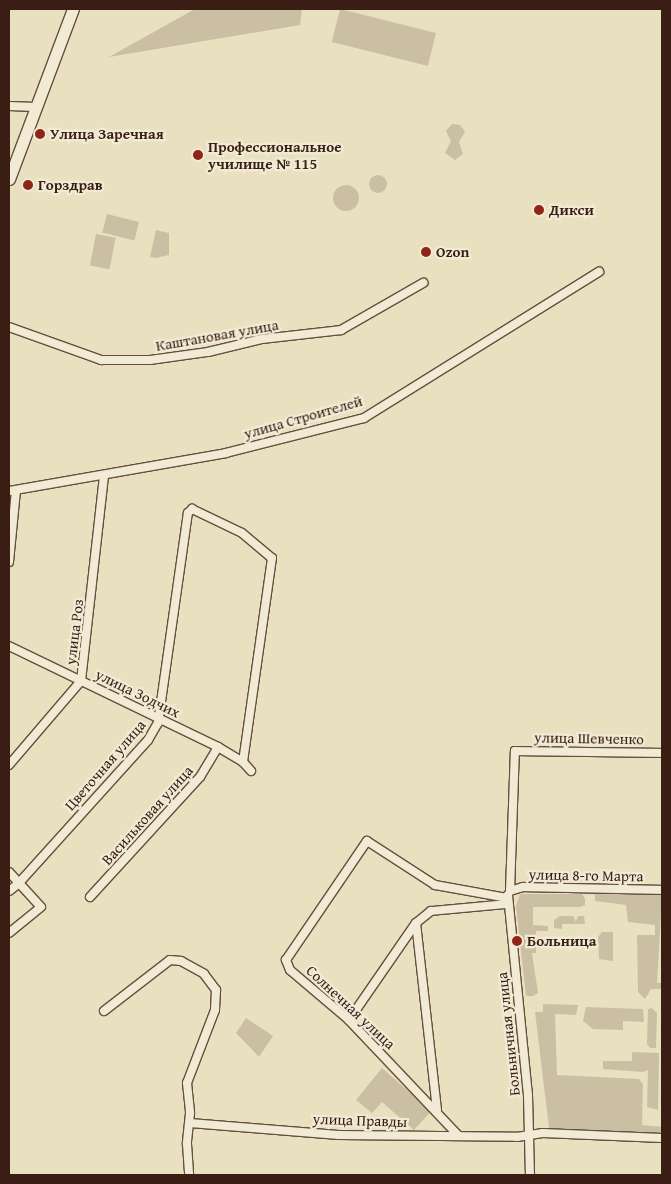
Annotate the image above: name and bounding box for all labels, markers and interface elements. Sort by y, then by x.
place label: Улица Заречная [50,125,164,143]
marker: Улица Заречная [34,128,46,140]
place label: Профессиональное училище № 115 [208,137,342,172]
marker: Профессиональное училище № 115 [192,149,204,161]
place label: Горздрав [38,176,103,194]
marker: Горздрав [22,179,34,191]
place label: Дикси [549,201,594,219]
marker: Дикси [533,204,545,216]
place label: Ozon [436,243,469,261]
marker: Ozon [420,246,432,258]
street label: Каштановая улица [154,315,280,355]
street label: улица Строителей [242,391,364,443]
street label: улица Роз [61,598,87,666]
street label: улица Зодчих [93,665,183,721]
street label: Цветочная улица [61,716,149,814]
street label: улица Шевченко [534,728,644,748]
street label: Васильковая улица [98,761,196,869]
street label: улица 8-го Марта [528,865,644,885]
place label: Больница [527,932,597,950]
marker: Больница [511,935,523,947]
street label: Солнечная улица [303,961,399,1053]
street label: Больничная улица [493,971,523,1097]
street label: улица Правды [312,1109,408,1131]

